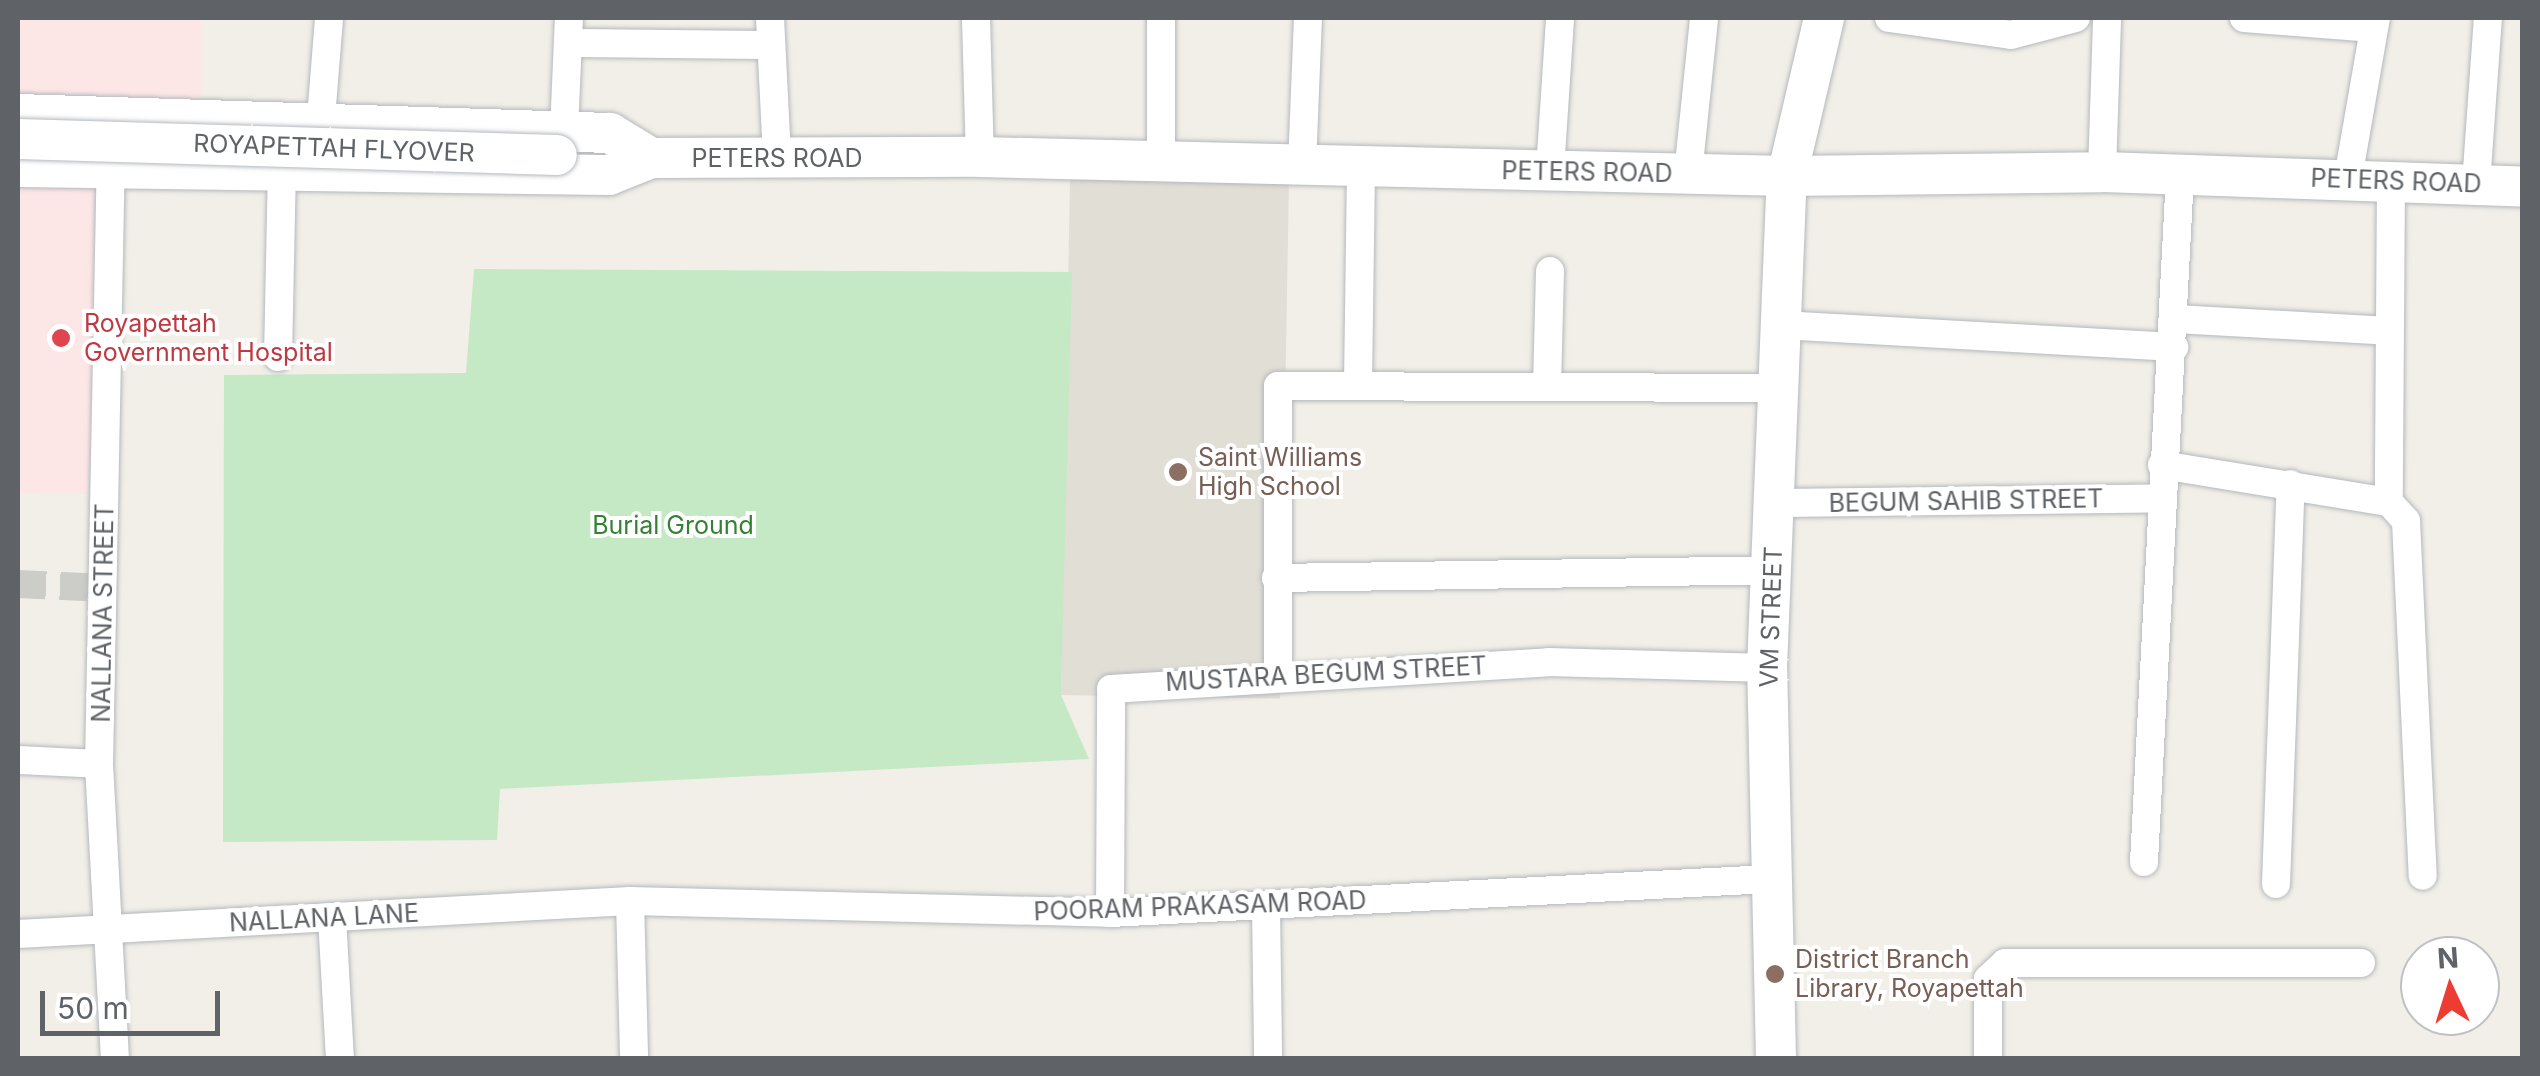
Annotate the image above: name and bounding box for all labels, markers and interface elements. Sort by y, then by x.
street label: ROYAPETTAH FLYOVER [193,128,475,168]
street label: PETERS ROAD [692,143,862,173]
street label: PETERS ROAD [1501,156,1673,188]
street label: PETERS ROAD [2310,163,2482,199]
place label: Royapettah Government Hospital [84,309,333,368]
marker: Royapettah Government Hospital [48,325,74,351]
place label: Saint Williams High School [1198,443,1362,502]
marker: Saint Williams High School [1167,461,1189,483]
street label: BEGUM SAHIB STREET [1828,484,2104,518]
street label: NALLANA STREET [86,503,120,723]
park label: Burial Ground [592,510,754,540]
street label: VM STREET [1754,546,1788,688]
street label: MUSTARA BEGUM STREET [1165,651,1487,697]
street label: POORAM PRAKASAM ROAD [1033,885,1367,927]
street label: NALLANA LANE [228,898,420,938]
north arrow [2400,936,2500,1036]
text: N [2436,940,2460,976]
place label: District Branch Library, Royapettah [1795,945,2024,1004]
marker: District Branch Library, Royapettah [1764,963,1786,985]
scale bar [45,971,225,1033]
text: 50 m [57,990,129,1026]

